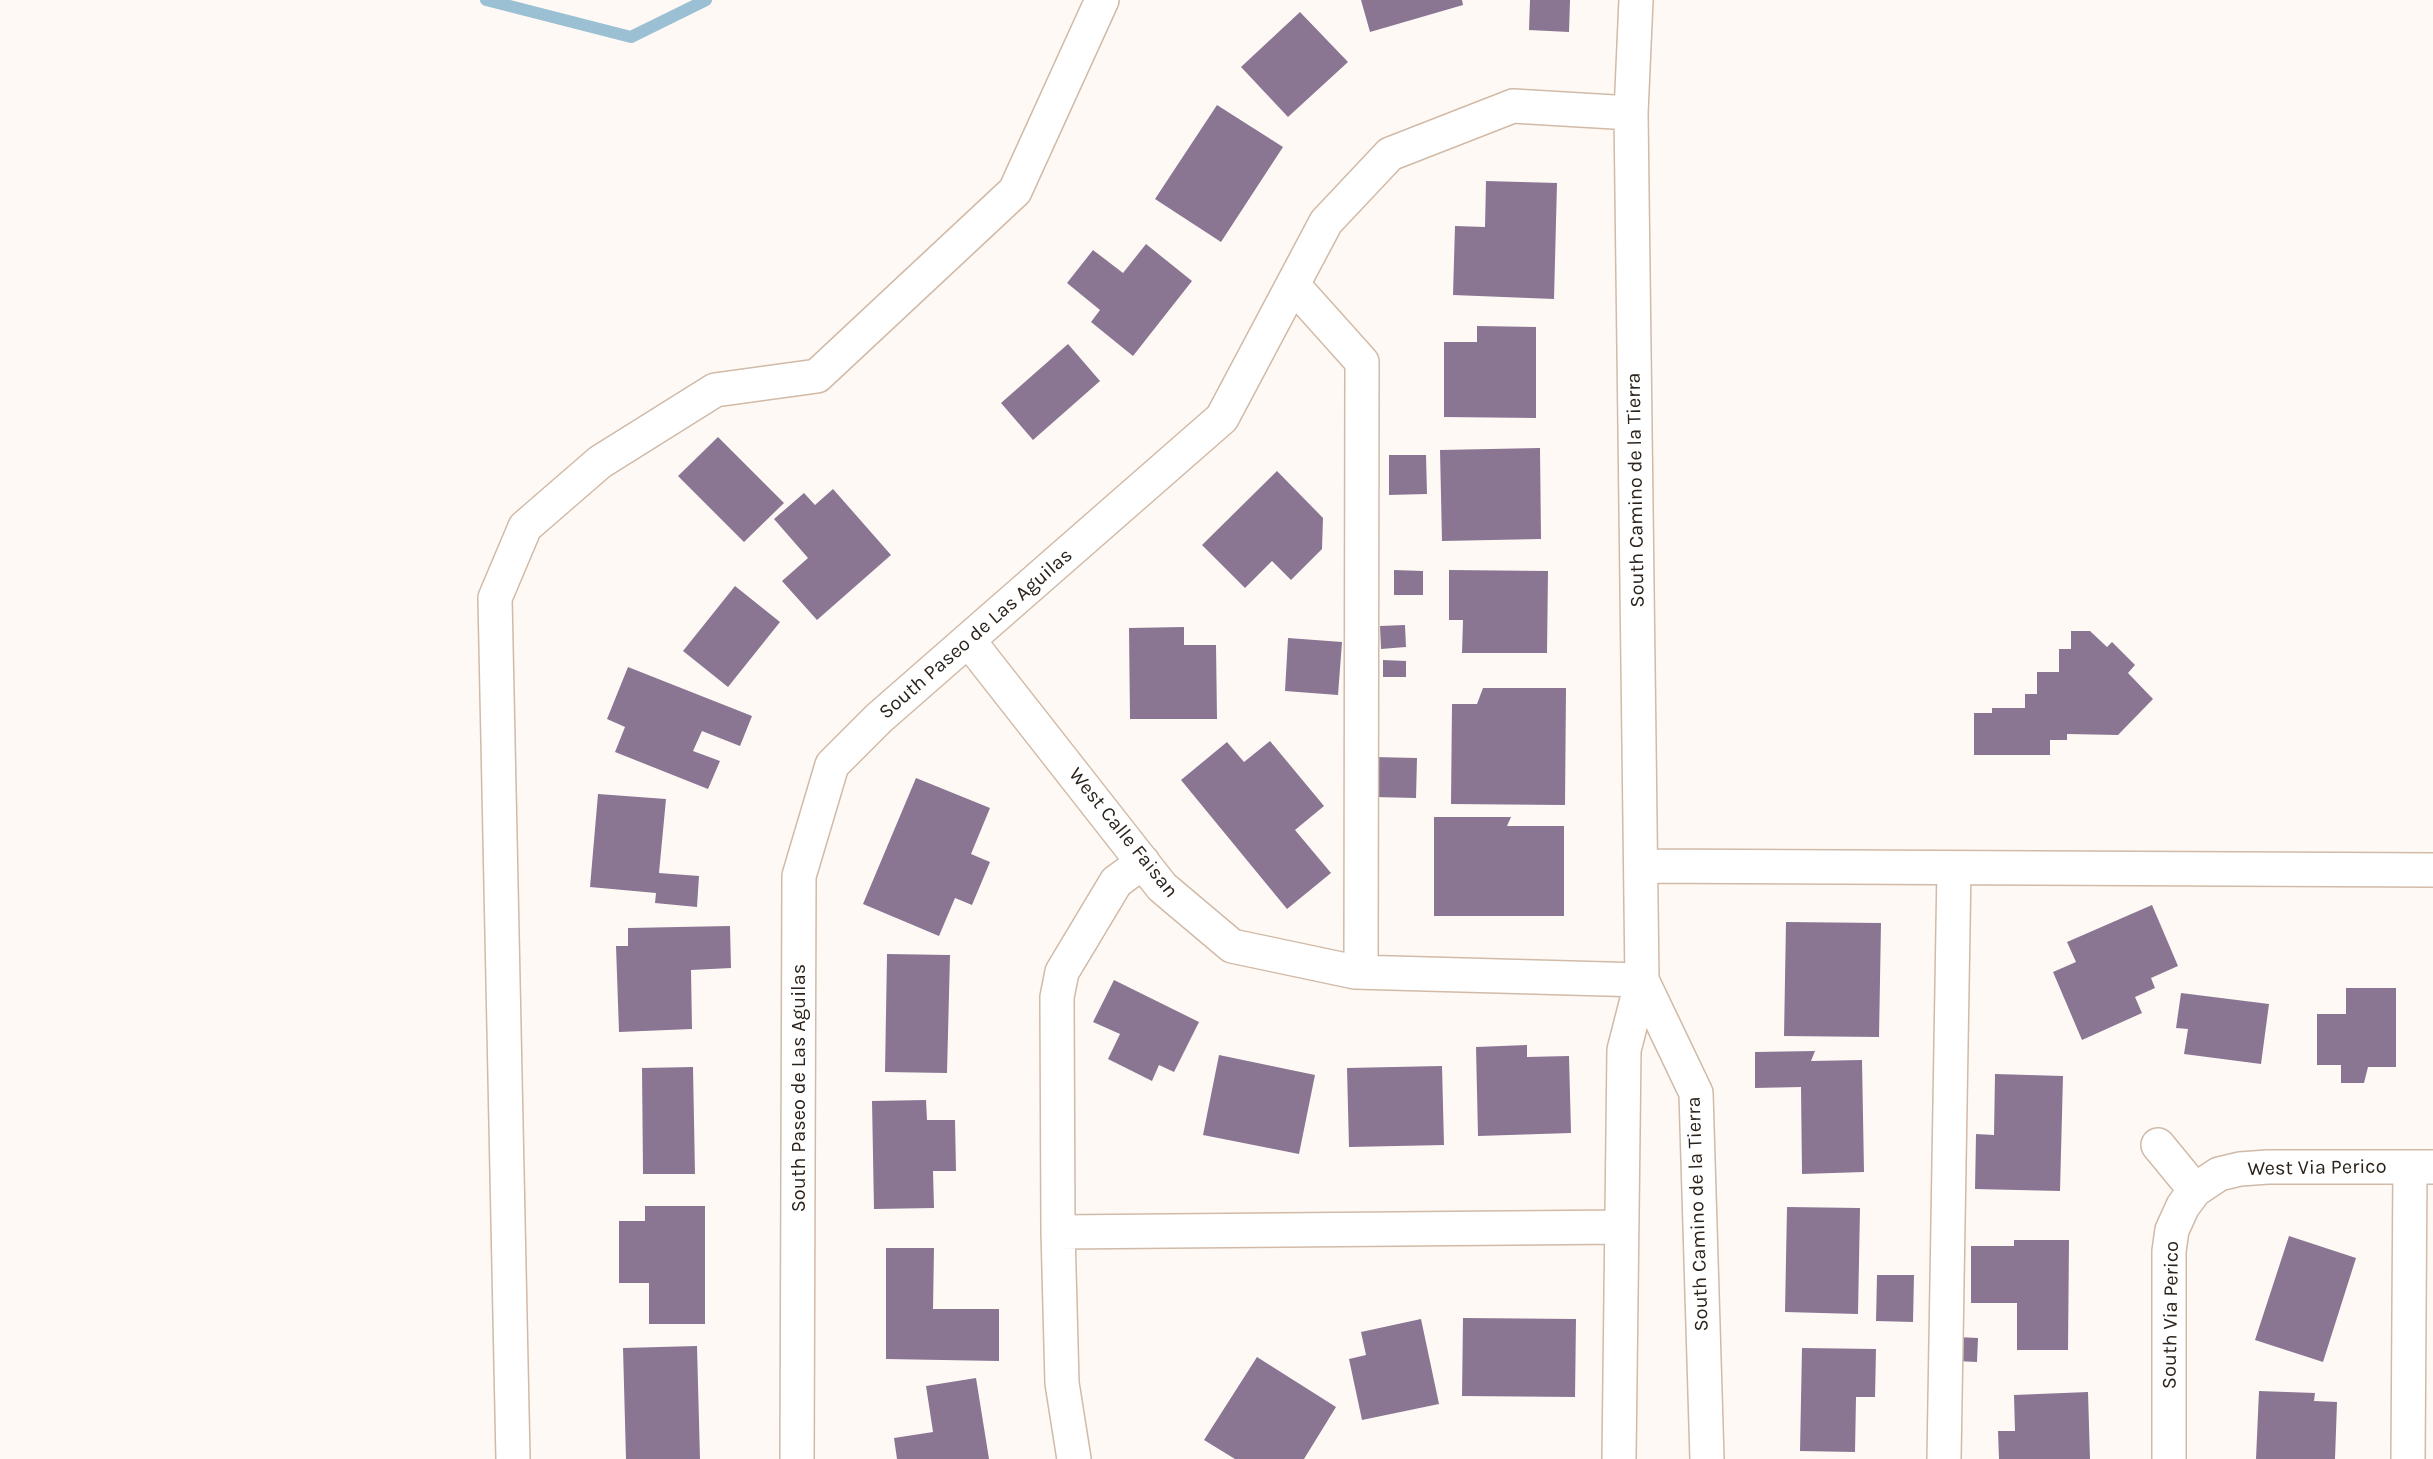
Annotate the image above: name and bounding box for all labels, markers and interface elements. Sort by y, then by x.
street label: South Camino de la Tierra [1622,372,1650,608]
street label: South Paseo de Las Aguilas [874,543,1078,725]
street label: West Calle Faisan [1063,763,1183,903]
street label: South Paseo de Las Aguilas [787,964,811,1212]
street label: South Camino de la Tierra [1682,1096,1714,1332]
street label: West Via Perico [2247,1155,2387,1181]
street label: South Via Perico [2158,1241,2184,1389]

